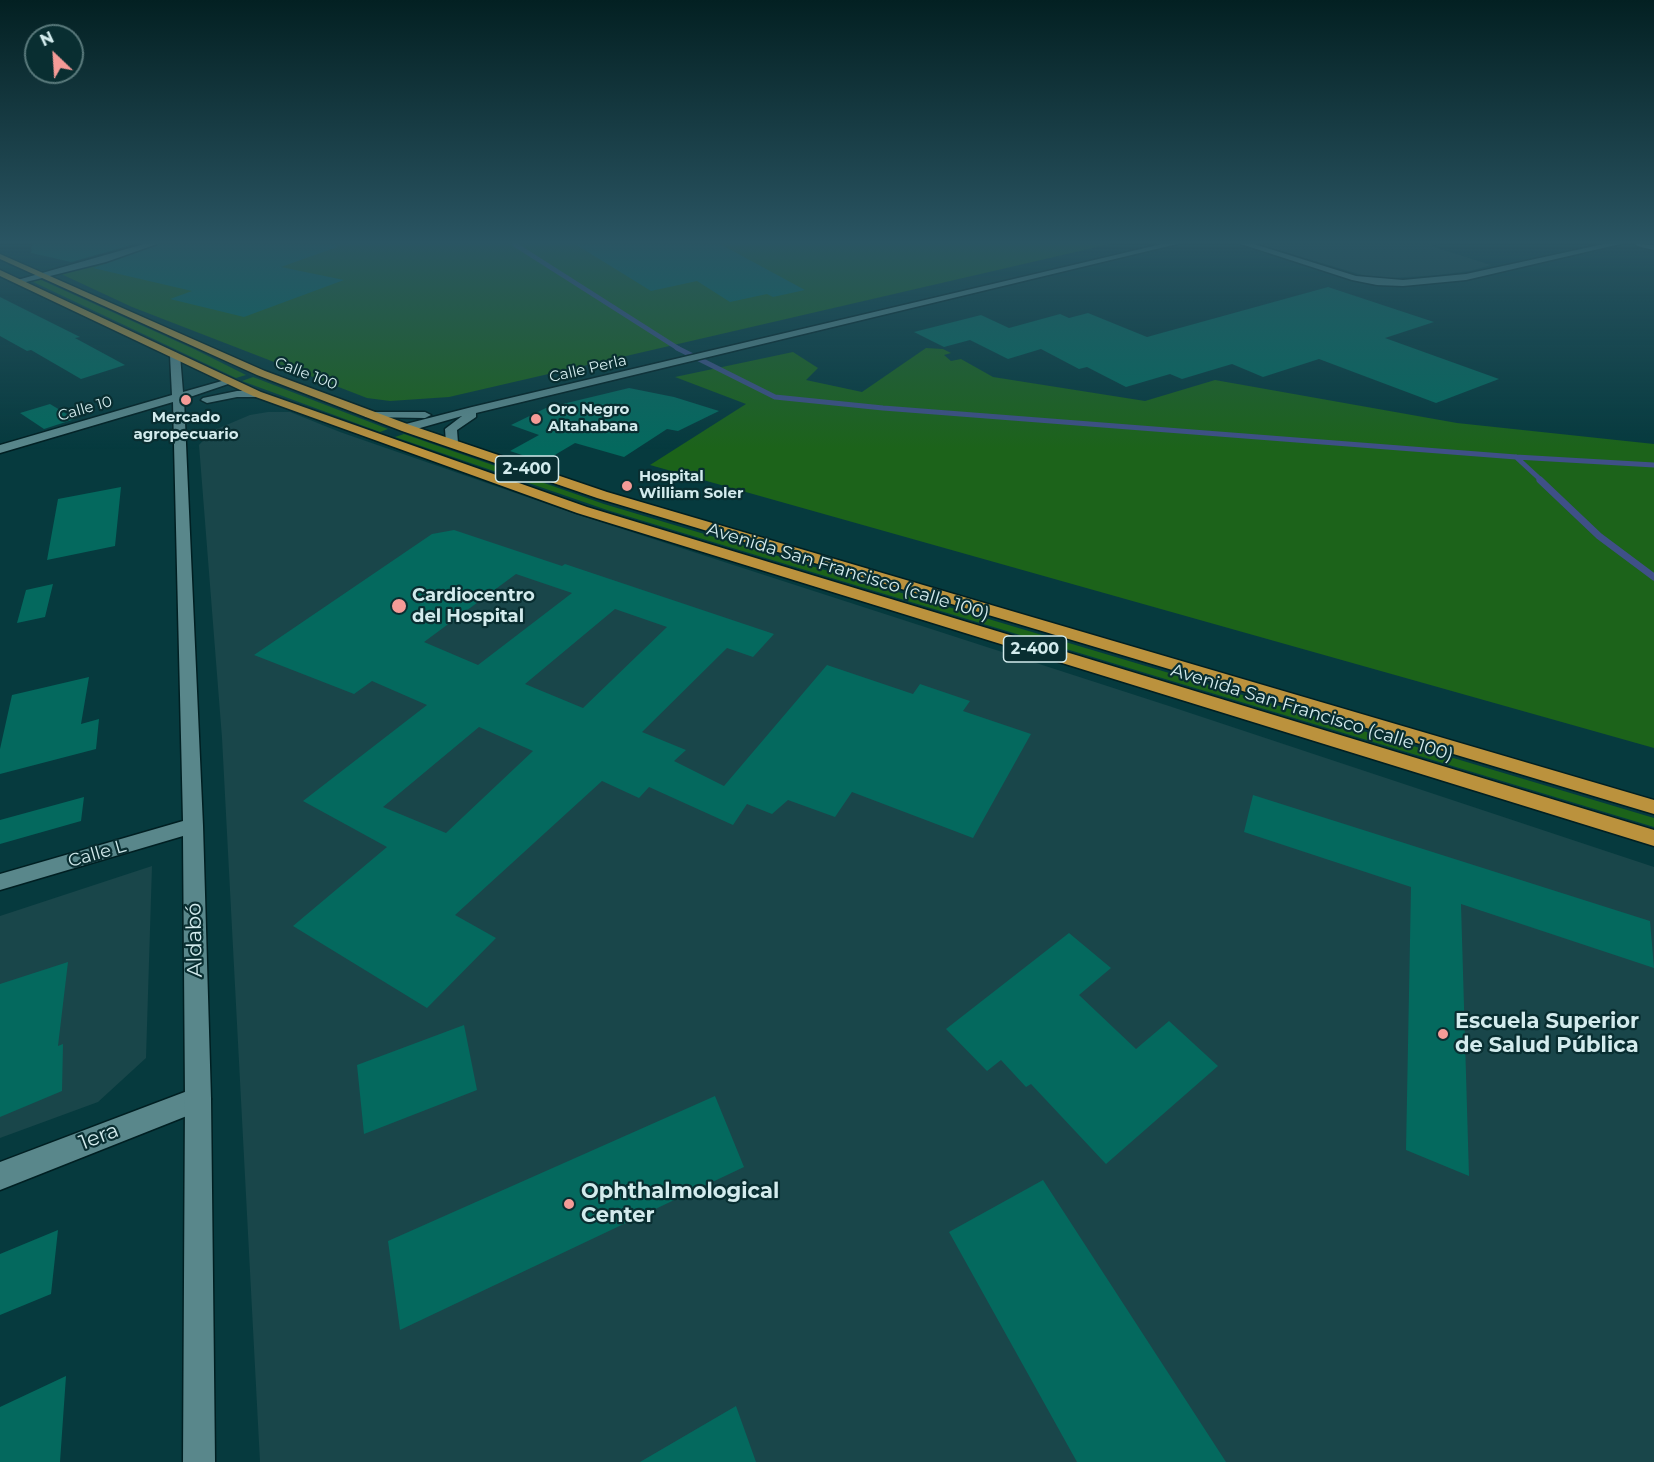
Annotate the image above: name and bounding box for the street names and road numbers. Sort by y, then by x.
street label: Calle Perla [548,351,628,387]
street label: Calle 100 [272,354,340,394]
street label: Calle 10 [56,393,114,425]
road number: 2-400 [496,456,558,482]
street label: Avenida San Francisco (calle 100) [704,519,992,625]
road number: 2-400 [1004,636,1066,662]
street label: Avenida San Francisco (calle 100) [1168,660,1456,766]
street label: Calle L [66,835,128,873]
street label: Aldabó [182,902,208,978]
street label: 1era [76,1118,122,1156]

